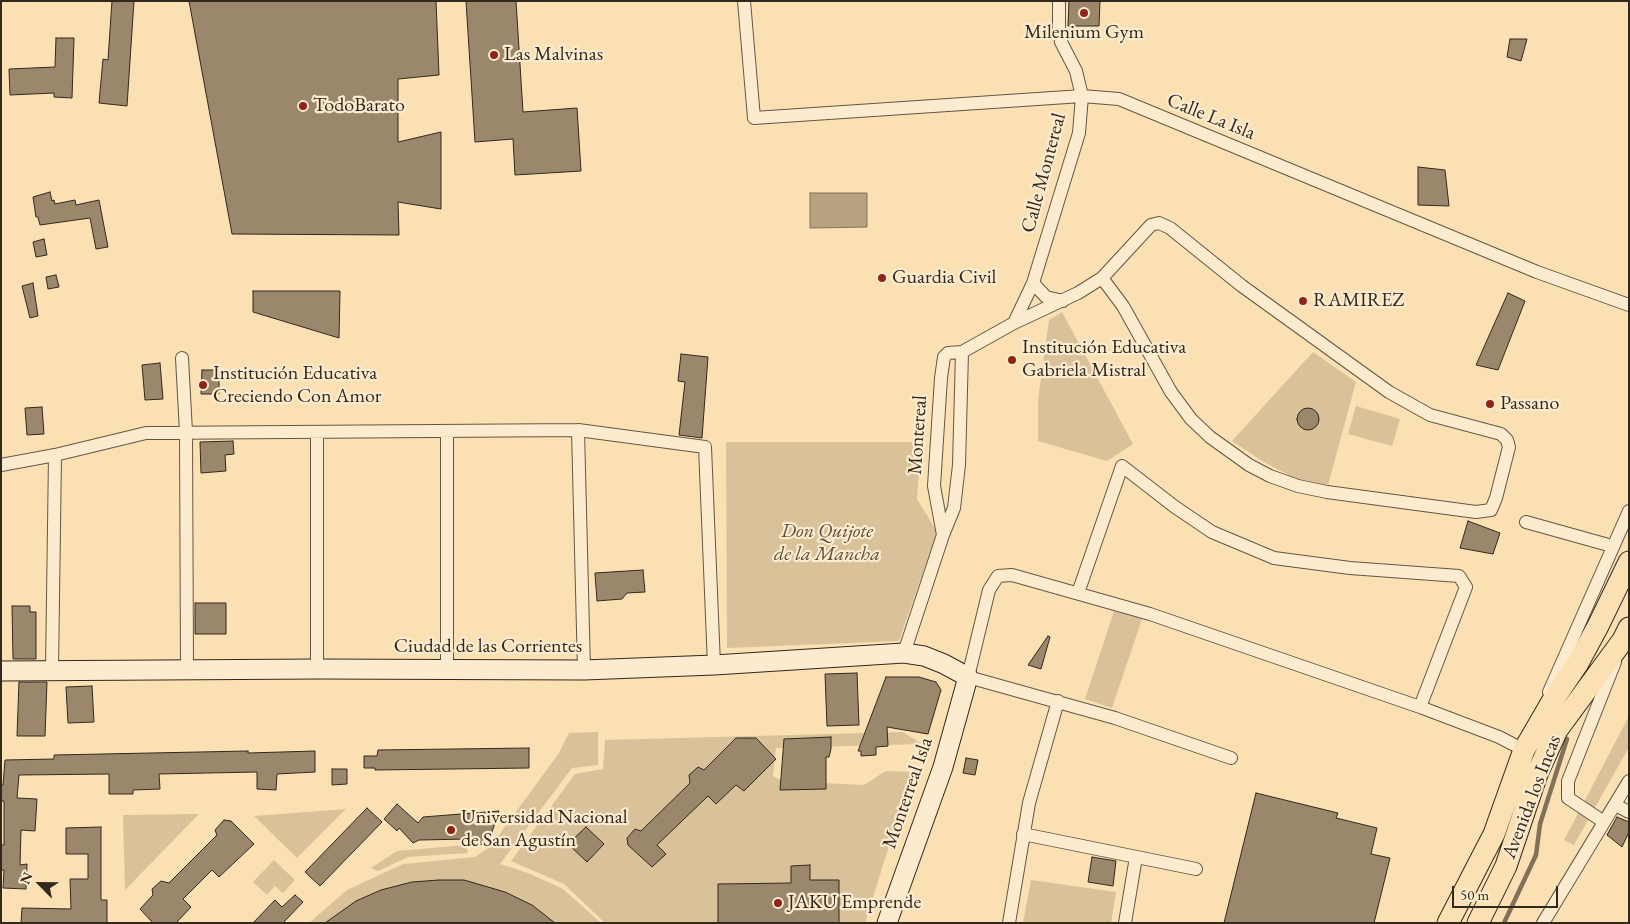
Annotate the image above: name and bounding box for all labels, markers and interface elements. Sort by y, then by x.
marker: Milenium Gym [1078,7,1090,19]
place label: Milenium Gym [1024,21,1144,45]
place label: Las Malvinas [504,43,603,67]
marker: Las Malvinas [488,49,500,61]
street label: Calle La Isla [1163,88,1259,146]
place label: TodoBarato [313,94,405,118]
marker: TodoBarato [297,100,309,112]
street label: Calle Montereal [1016,110,1072,236]
place label: Guardia Civil [892,266,996,290]
marker: Guardia Civil [876,272,888,284]
place label: RAMIREZ [1313,289,1404,313]
marker: RAMIREZ [1297,295,1309,307]
place label: Institución Educativa Gabriela Mistral [1022,336,1186,383]
marker: Institución Educativa Gabriela Mistral [1006,354,1018,366]
place label: Institución Educativa Creciendo Con Amor [213,362,382,409]
marker: Institución Educativa Creciendo Con Amor [197,379,209,391]
place label: Passano [1500,392,1559,416]
street label: Montereal [903,395,933,475]
marker: Passano [1484,398,1496,410]
park label: Don Quijote de la Mancha [774,520,880,567]
street label: Ciudad de las Corrientes [394,635,582,659]
street label: Avenida los Incas [1497,732,1567,862]
street label: Monterreal Isla [878,734,938,852]
place label: Universidad Nacional de San Agustín [461,806,628,853]
marker: Universidad Nacional de San Agustín [445,824,457,836]
north arrow [15,859,65,909]
text: N [16,869,37,887]
scale bar [1455,876,1561,908]
text: 50 m [1460,885,1489,904]
place label: JAKU Emprende [788,891,921,915]
marker: JAKU Emprende [772,897,784,909]

